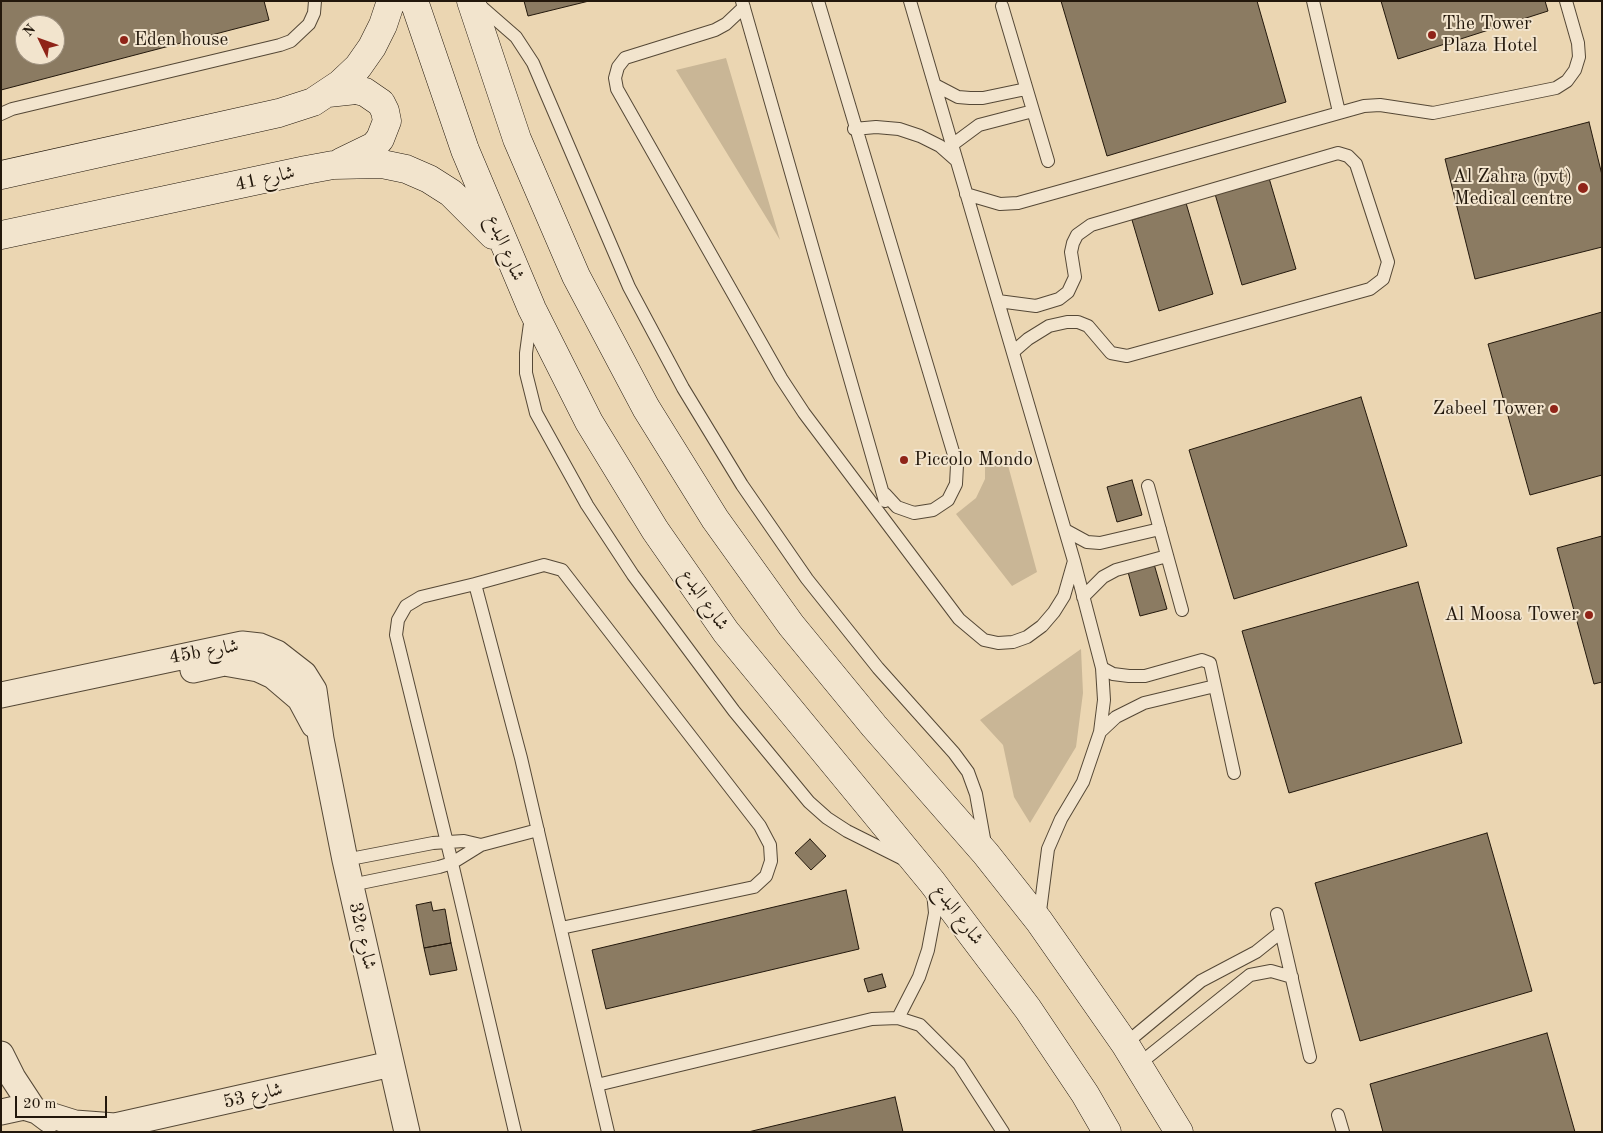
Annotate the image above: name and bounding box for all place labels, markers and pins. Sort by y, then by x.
place label: The Tower Plaza Hotel [1442,13,1537,57]
place label: Eden house [134,29,228,51]
marker: The Tower Plaza Hotel [1426,29,1438,41]
marker: Eden house [118,34,130,46]
place label: Al Zahra (pvt) Medical centre [1453,166,1572,210]
marker: Al Zahra (pvt) Medical centre [1576,181,1590,195]
place label: Zabeel Tower [1433,398,1544,420]
marker: Zabeel Tower [1548,403,1560,415]
place label: Piccolo Mondo [914,449,1033,471]
marker: Piccolo Mondo [898,454,910,466]
place label: Al Moosa Tower [1445,604,1579,626]
marker: Al Moosa Tower [1583,609,1595,621]

